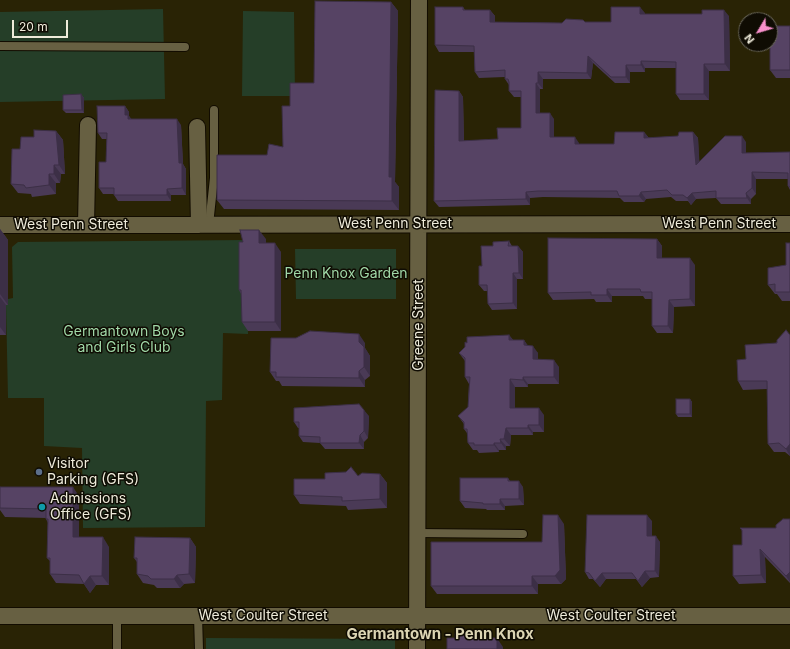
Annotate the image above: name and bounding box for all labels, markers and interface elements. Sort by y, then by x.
scale bar [14,12,70,38]
north arrow [738,12,778,52]
text: 20 m [19,19,48,34]
text: N [741,31,757,46]
street label: West Penn Street [338,216,452,232]
street label: West Penn Street [662,216,776,232]
street label: West Penn Street [14,217,128,233]
park label: Penn Knox Garden [284,266,408,282]
street label: Greene Street [411,279,427,371]
park label: Germantown Boys and Girls Club [63,324,185,356]
place label: Visitor Parking (GFS) [47,456,139,488]
marker: Visitor Parking (GFS) [34,467,44,477]
place label: Admissions Office (GFS) [50,491,132,524]
marker: Admissions Office (GFS) [37,502,47,512]
street label: West Coulter Street [199,608,327,624]
street label: West Coulter Street [547,608,675,624]
district label: Germantown - Penn Knox [346,625,534,643]

